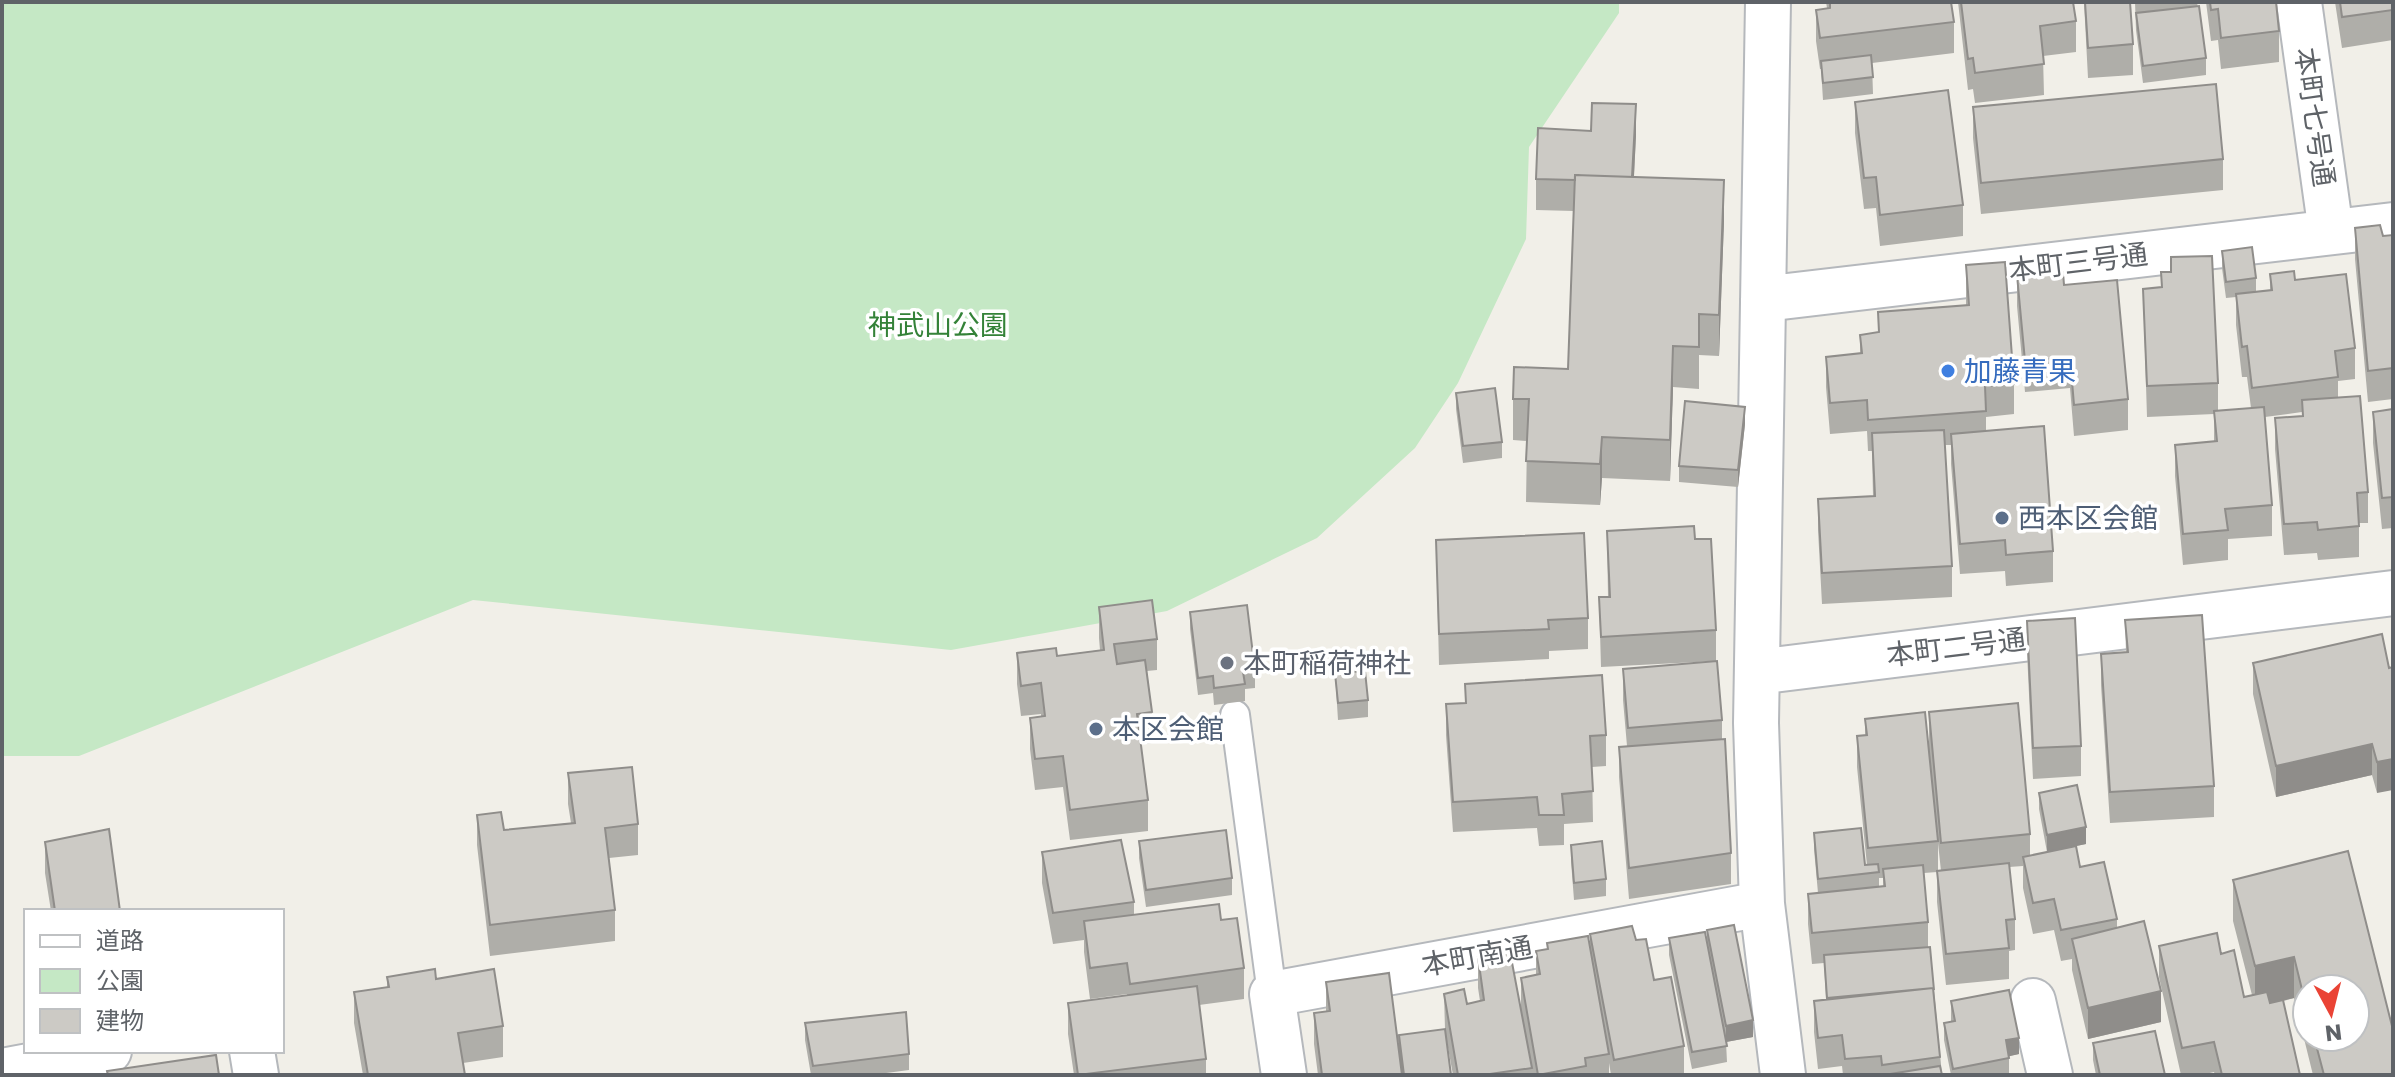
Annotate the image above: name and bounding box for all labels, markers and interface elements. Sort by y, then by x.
street label: 本町七号通 [2285,45,2344,189]
street label: 本町三号通 [2006,235,2150,290]
park label: 神武山公園 [868,306,1008,345]
place label: 加藤青果 [1964,352,2076,391]
marker: 加藤青果 [1939,362,1957,380]
place label: 西本区会館 [2018,499,2158,538]
marker: 西本区会館 [1993,509,2011,527]
street label: 本町二号通 [1884,620,2028,675]
place label: 本町稲荷神社 [1243,644,1411,683]
marker: 本町稲荷神社 [1218,654,1236,672]
place label: 本区会館 [1112,710,1224,749]
marker: 本区会館 [1087,720,1105,738]
legend [24,909,284,1053]
text: 道路 [96,924,144,957]
street label: 本町南通 [1419,928,1536,985]
text: 公園 [96,964,144,997]
north arrow [2291,973,2371,1053]
text: 建物 [96,1004,144,1037]
text: N [2323,1016,2343,1049]

